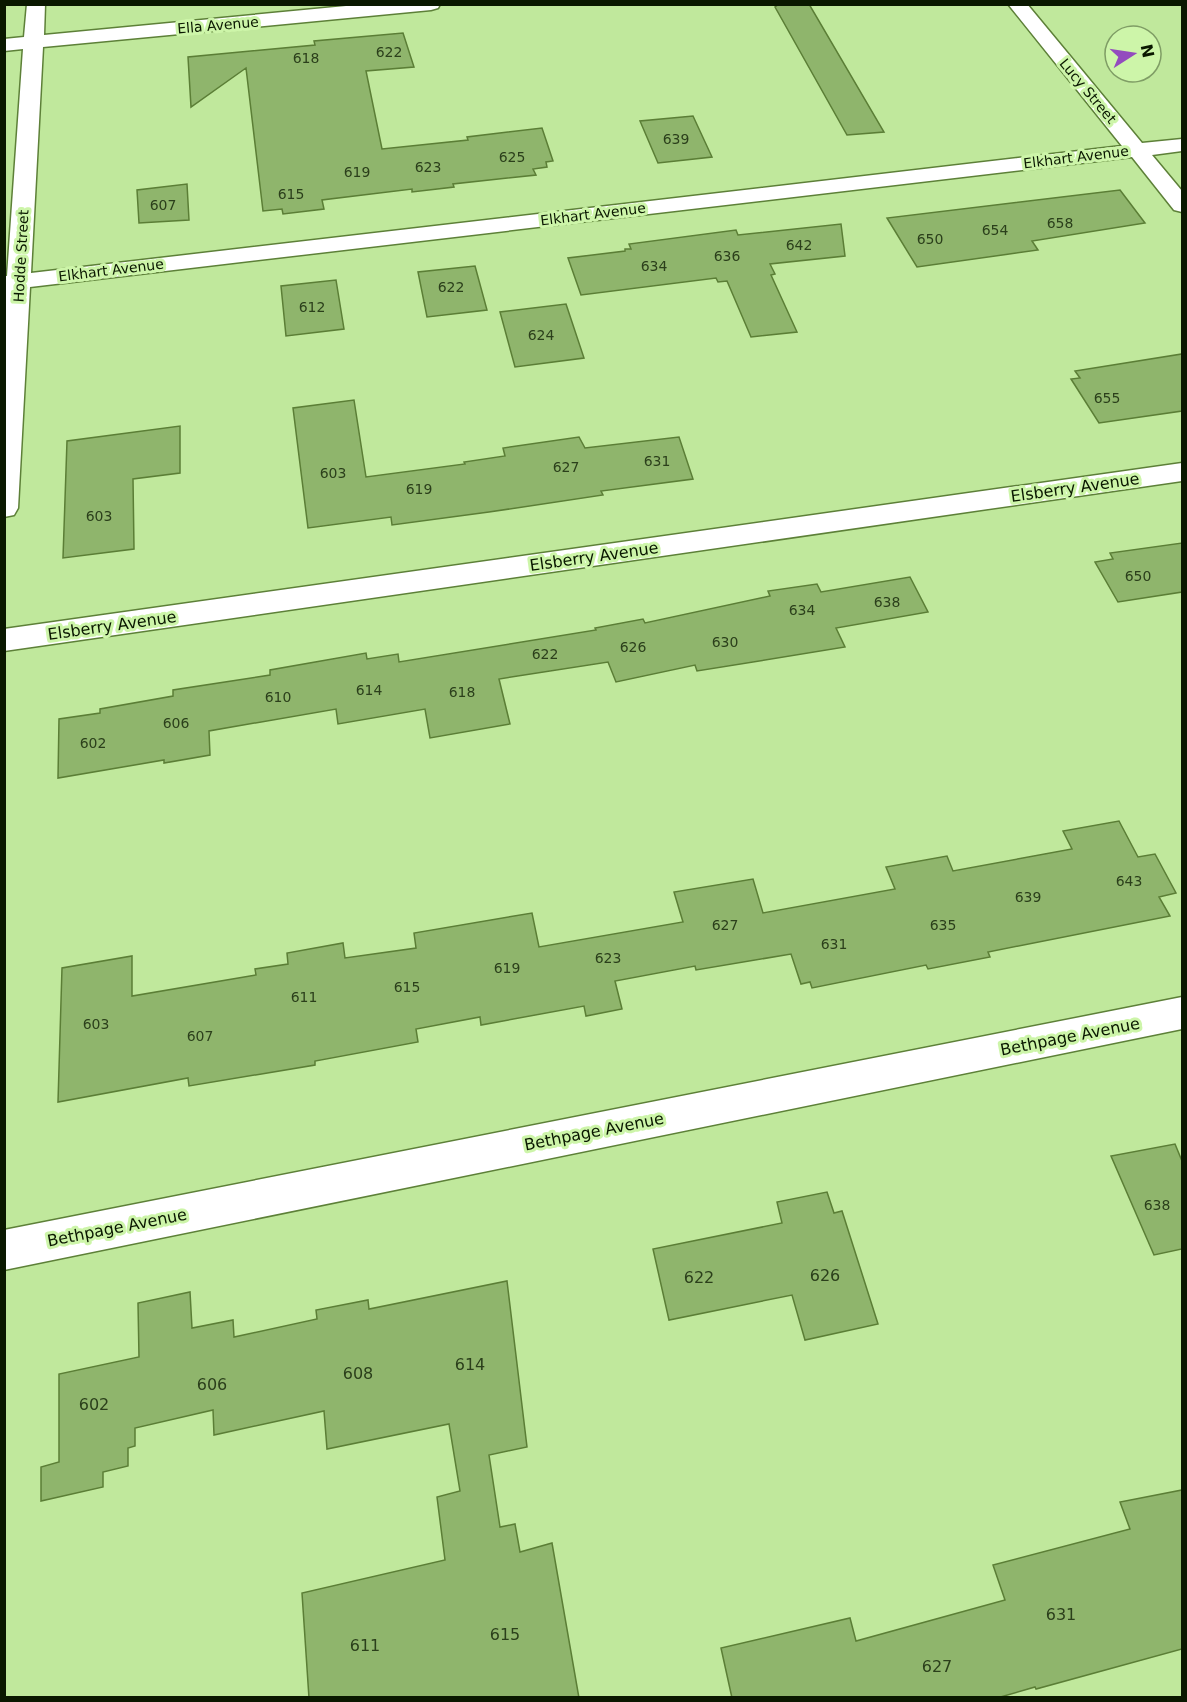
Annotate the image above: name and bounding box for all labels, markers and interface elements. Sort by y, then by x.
street label: Ella Avenue [177,13,259,37]
north arrow [1103,24,1163,84]
text: N [1136,42,1158,60]
house number: 622 [376,44,402,60]
house number: 618 [293,50,319,66]
street label: Lucy Street [1056,55,1120,127]
house number: 639 [663,131,689,147]
street label: Elkhart Avenue [1022,143,1130,171]
house number: 625 [499,149,525,165]
house number: 623 [415,159,441,175]
house number: 619 [344,164,370,180]
house number: 615 [278,186,304,202]
house number: 607 [150,197,176,213]
street label: Elkhart Avenue [539,200,647,228]
street label: Hodde Street [11,209,31,303]
house number: 658 [1047,215,1073,231]
house number: 654 [982,222,1008,238]
house number: 650 [917,231,943,247]
house number: 642 [786,237,812,253]
house number: 636 [714,248,740,264]
street label: Elkhart Avenue [57,256,165,284]
house number: 634 [641,258,667,274]
house number: 622 [438,279,464,295]
house number: 612 [299,299,325,315]
house number: 624 [528,327,554,343]
house number: 655 [1094,390,1120,406]
house number: 631 [644,453,670,469]
house number: 627 [553,459,579,475]
house number: 603 [320,465,346,481]
street label: Elsberry Avenue [1009,469,1141,506]
house number: 619 [406,481,432,497]
house number: 603 [86,508,112,524]
street label: Elsberry Avenue [528,538,660,575]
house number: 650 [1125,568,1151,584]
house number: 638 [874,594,900,610]
house number: 634 [789,602,815,618]
street label: Elsberry Avenue [46,607,178,644]
house number: 630 [712,634,738,650]
house number: 626 [620,639,646,655]
house number: 622 [532,646,558,662]
house number: 614 [356,682,382,698]
house number: 618 [449,684,475,700]
house number: 610 [265,689,291,705]
house number: 606 [163,715,189,731]
house number: 602 [80,735,106,751]
house number: 643 [1116,873,1142,889]
house number: 639 [1015,889,1041,905]
house number: 627 [712,917,738,933]
house number: 635 [930,917,956,933]
house number: 631 [821,936,847,952]
house number: 623 [595,950,621,966]
house number: 619 [494,960,520,976]
house number: 615 [394,979,420,995]
house number: 611 [291,989,317,1005]
street label: Bethpage Avenue [999,1014,1141,1059]
house number: 603 [83,1016,109,1032]
house number: 607 [187,1028,213,1044]
street label: Bethpage Avenue [523,1109,665,1154]
house number: 638 [1144,1197,1170,1213]
street label: Bethpage Avenue [46,1205,188,1250]
house number: 626 [810,1266,840,1285]
house number: 622 [684,1268,714,1287]
house number: 614 [455,1355,485,1374]
house number: 608 [343,1364,373,1383]
house number: 606 [197,1375,227,1394]
house number: 602 [79,1395,109,1414]
house number: 631 [1046,1605,1076,1624]
house number: 615 [490,1625,520,1644]
house number: 611 [350,1636,380,1655]
house number: 627 [922,1657,952,1676]

